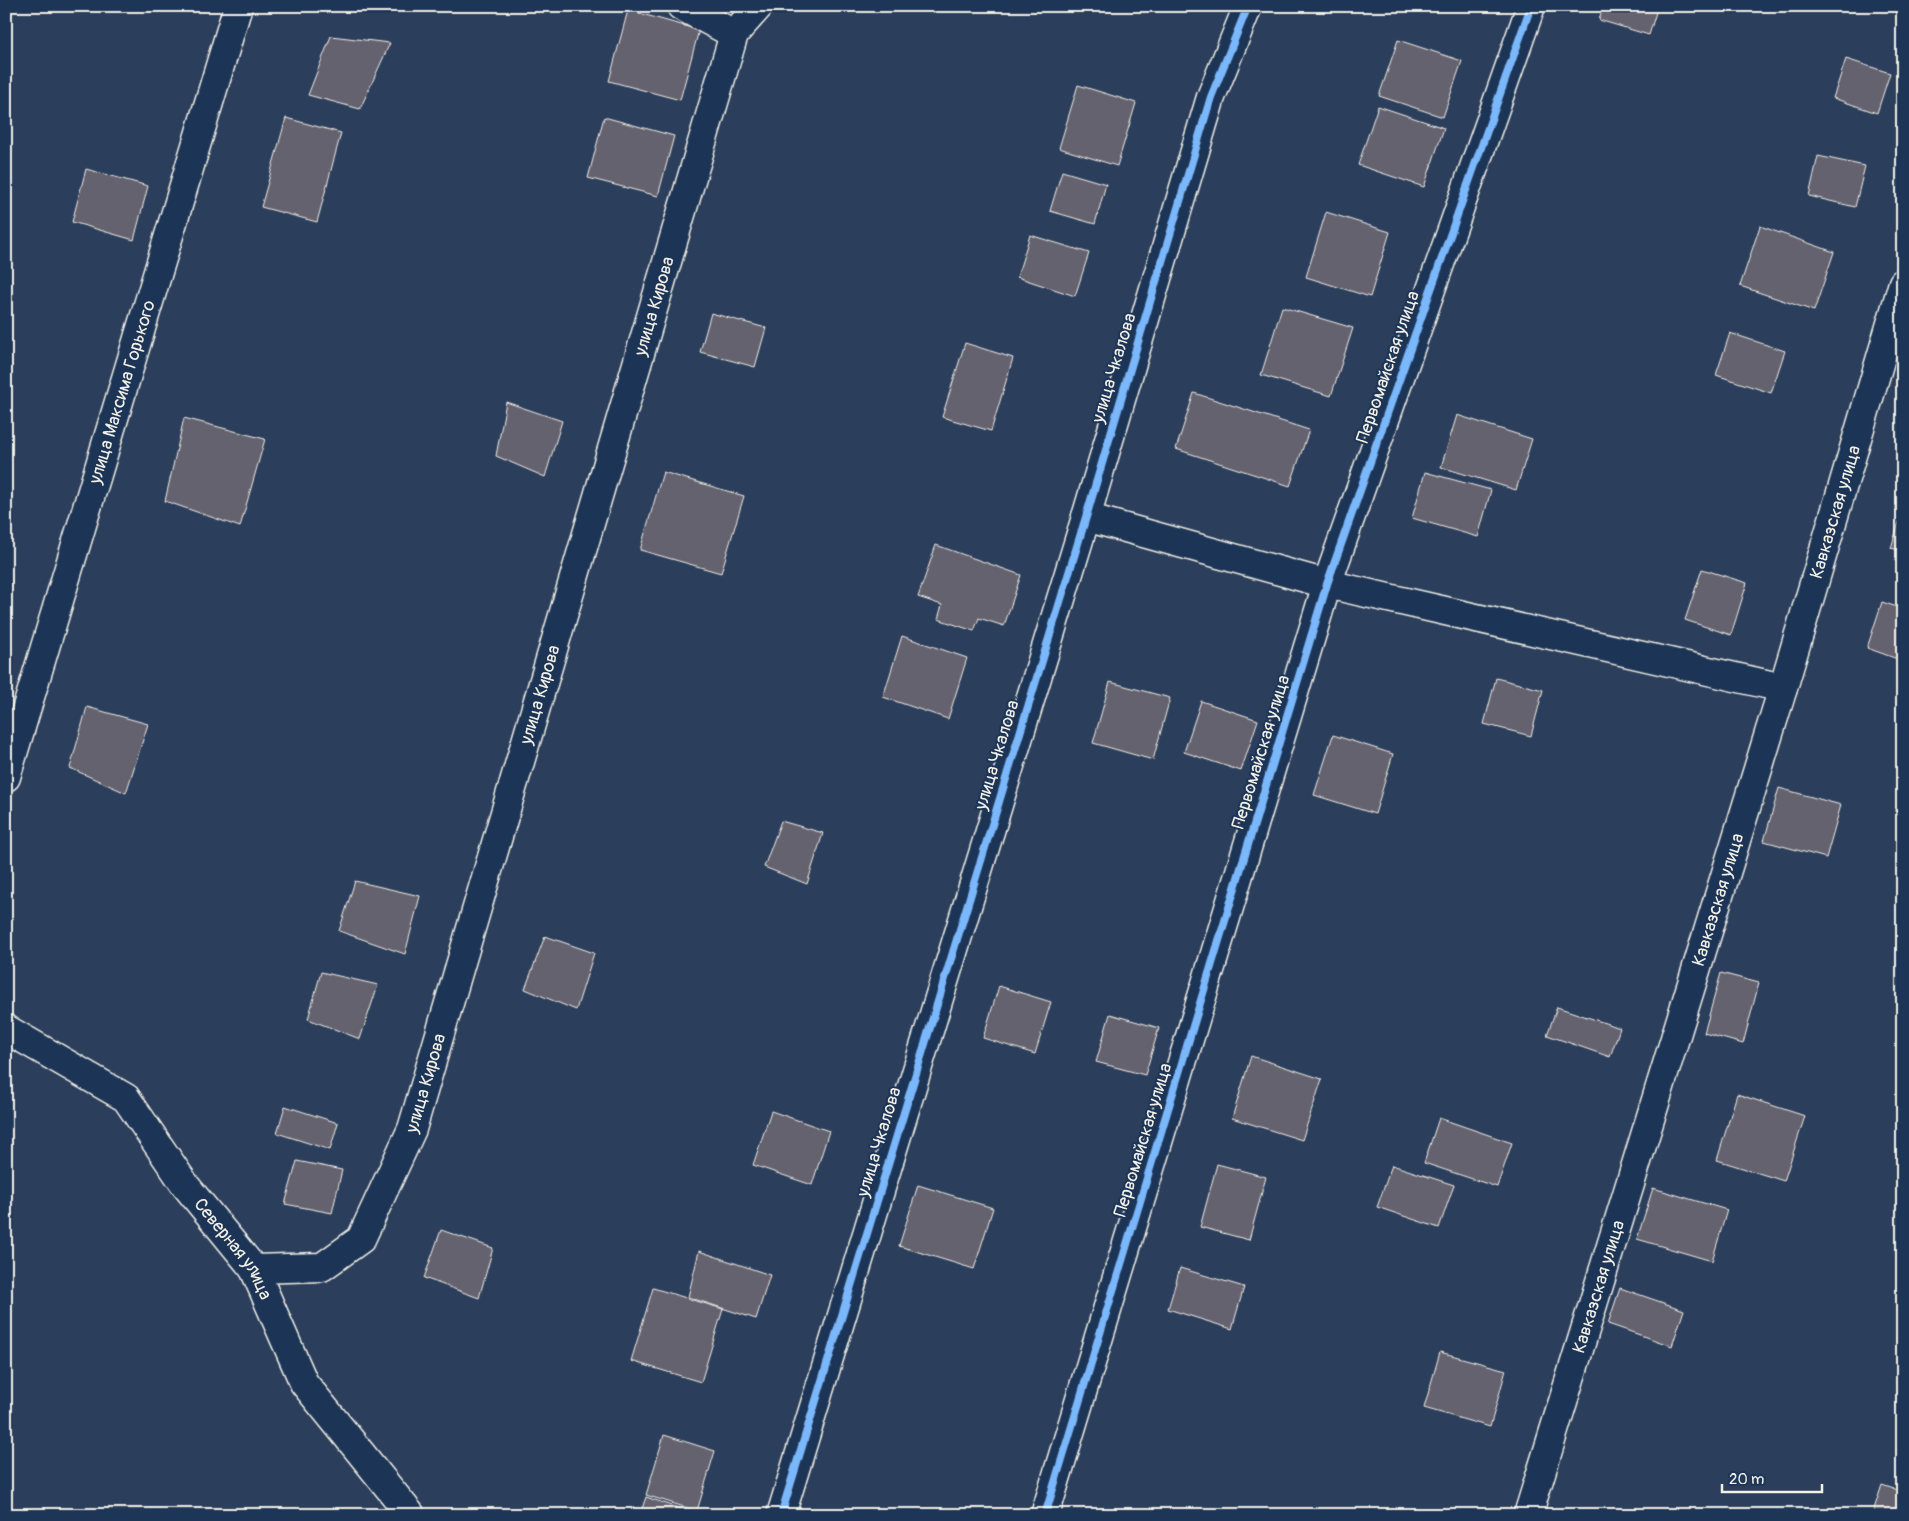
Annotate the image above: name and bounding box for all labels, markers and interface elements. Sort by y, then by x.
street label: улица Кирова [628,254,679,360]
street label: Первомайская улица [1351,288,1425,446]
street label: улица Максима Горького [83,297,160,488]
street label: улица Чкалова [1086,310,1142,427]
street label: Кавказская улица [1805,443,1866,581]
street label: улица Кирова [514,642,565,748]
street label: Первомайская улица [1227,672,1295,832]
street label: улица Чкалова [969,697,1025,814]
street label: Кавказская улица [1686,830,1749,969]
street label: улица Кирова [400,1031,451,1137]
street label: Первомайская улица [1109,1060,1177,1220]
street label: улица Чкалова [851,1084,907,1201]
street label: Северная улица [189,1193,277,1303]
street label: Кавказская улица [1567,1217,1630,1356]
scale bar [1722,1461,1822,1493]
text: 20 m [1729,1470,1764,1489]

